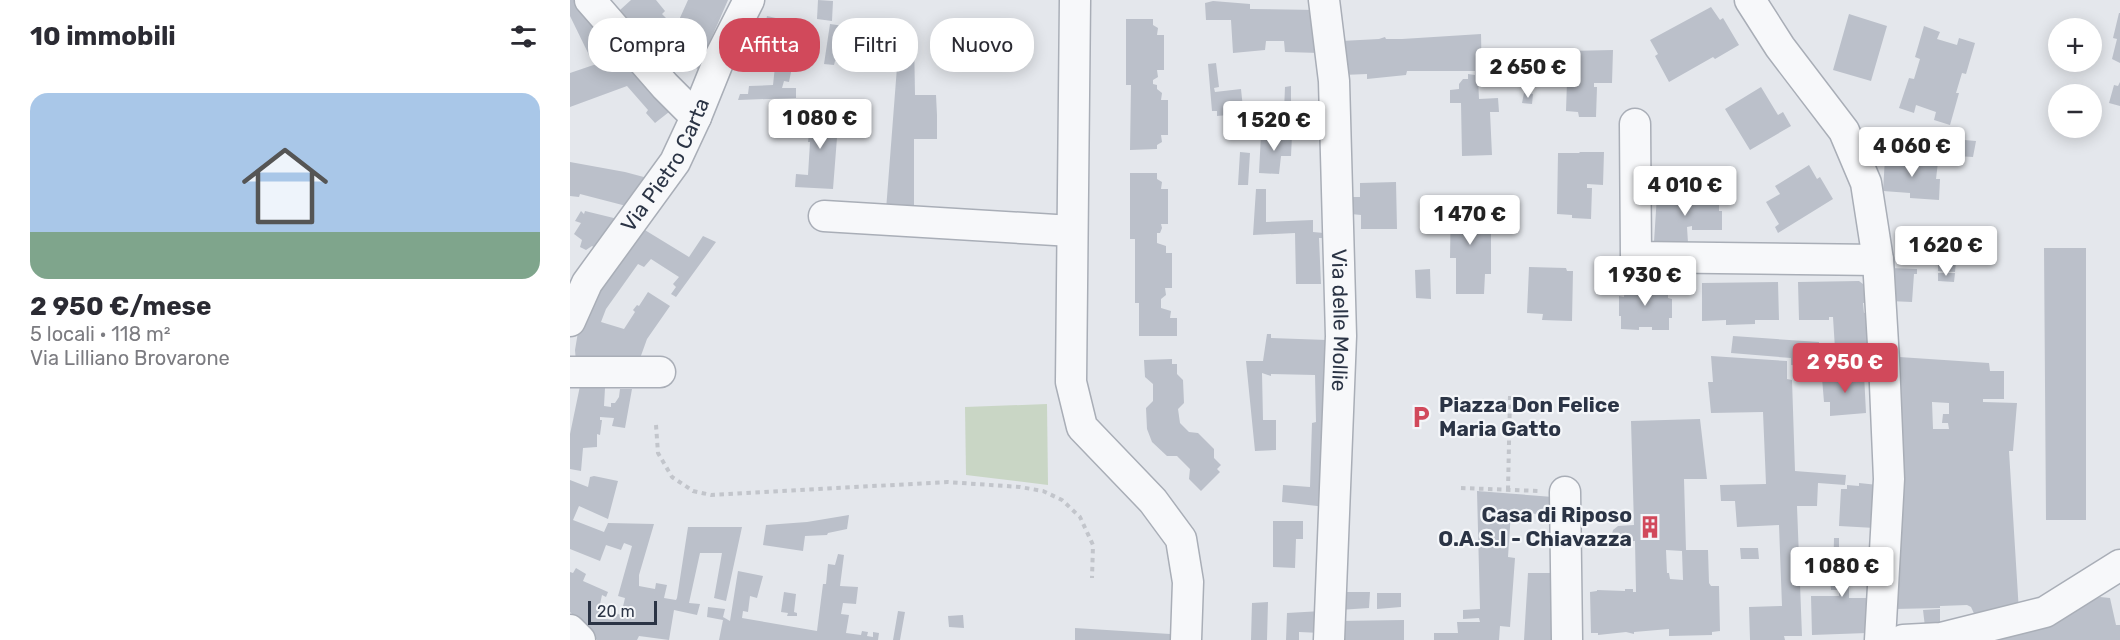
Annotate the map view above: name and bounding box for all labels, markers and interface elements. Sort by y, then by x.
chip: Compra [588,18,707,72]
chip: Affitta [719,18,820,72]
chip: Filtri [832,18,918,72]
chip: Nuovo [930,18,1034,72]
map controls [2048,18,2102,138]
button: + [2048,18,2102,72]
icon: filters [507,20,540,53]
text: 10 immobili [30,21,176,52]
pin: 2 650 € [1473,48,1583,99]
text: 2 650 € [1490,55,1566,79]
button: − [2048,84,2102,138]
street label: Via Pietro Carta [615,94,714,237]
pin: 1 080 € [765,99,875,150]
pin: 1 520 € [1219,101,1329,152]
text: 1 080 € [783,106,857,130]
text: 1 520 € [1237,108,1311,132]
pin: 4 060 € [1857,127,1967,178]
icon: home [231,132,339,240]
text: 4 060 € [1873,134,1951,158]
pin: 4 010 € [1630,166,1740,217]
text: 4 010 € [1647,173,1723,197]
pin: 1 470 € [1415,195,1525,246]
text: 1 470 € [1434,202,1506,226]
pin: 1 620 € [1891,226,2001,277]
text: 1 620 € [1909,233,1983,257]
street label: Via delle Mollie [1327,249,1354,392]
pin: 1 930 € [1590,256,1700,307]
text: 1 930 € [1608,263,1682,287]
text: 2 950 €/mese [30,291,211,322]
text: 5 locali · 118 m² [30,322,171,346]
pin: 2 950 € [1790,343,1900,394]
text: Via Lilliano Brovarone [30,346,230,370]
text: 2 950 € [1807,350,1883,374]
place label: Piazza Don Felice Maria Gatto [1439,392,1620,441]
parking icon: Piazza Don Felice Maria Gatto [1408,404,1434,430]
place label: Casa di Riposo O.A.S.I - Chiavazza [1438,502,1632,551]
building icon: Casa di Riposo O.A.S.I - Chiavazza [1637,514,1663,540]
pin: 1 080 € [1787,547,1897,598]
text: 1 080 € [1805,554,1879,578]
scale bar [588,598,657,626]
text: 20 m [597,602,635,621]

